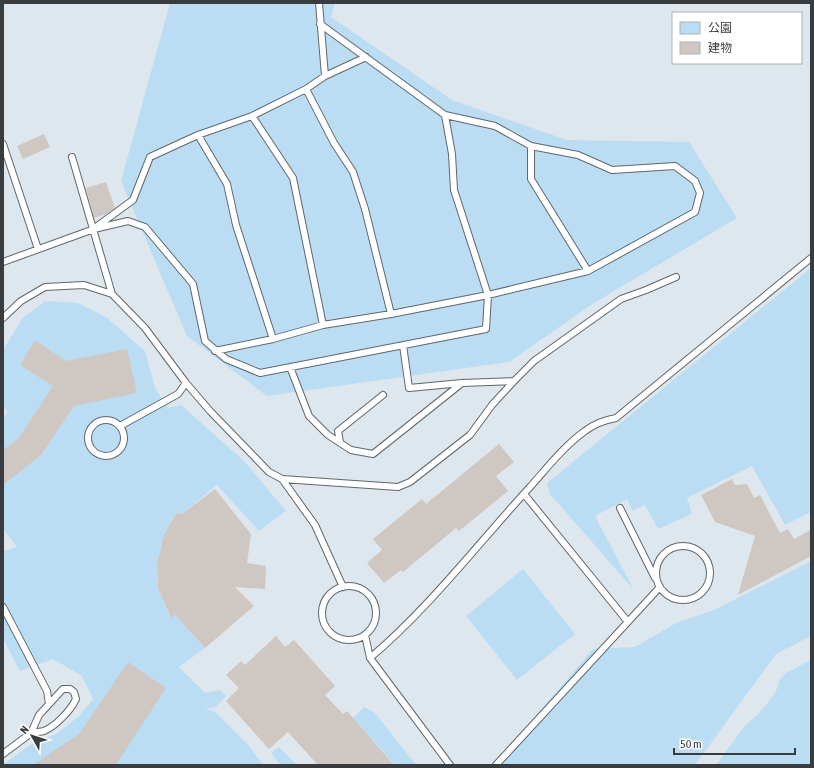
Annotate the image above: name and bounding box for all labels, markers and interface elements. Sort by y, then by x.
legend [672,12,802,64]
text: 公園 [708,21,732,35]
text: 建物 [708,41,732,55]
north arrow [12,716,52,756]
text: N [18,723,31,736]
scale bar [674,730,795,756]
text: 50 m [680,737,702,751]

